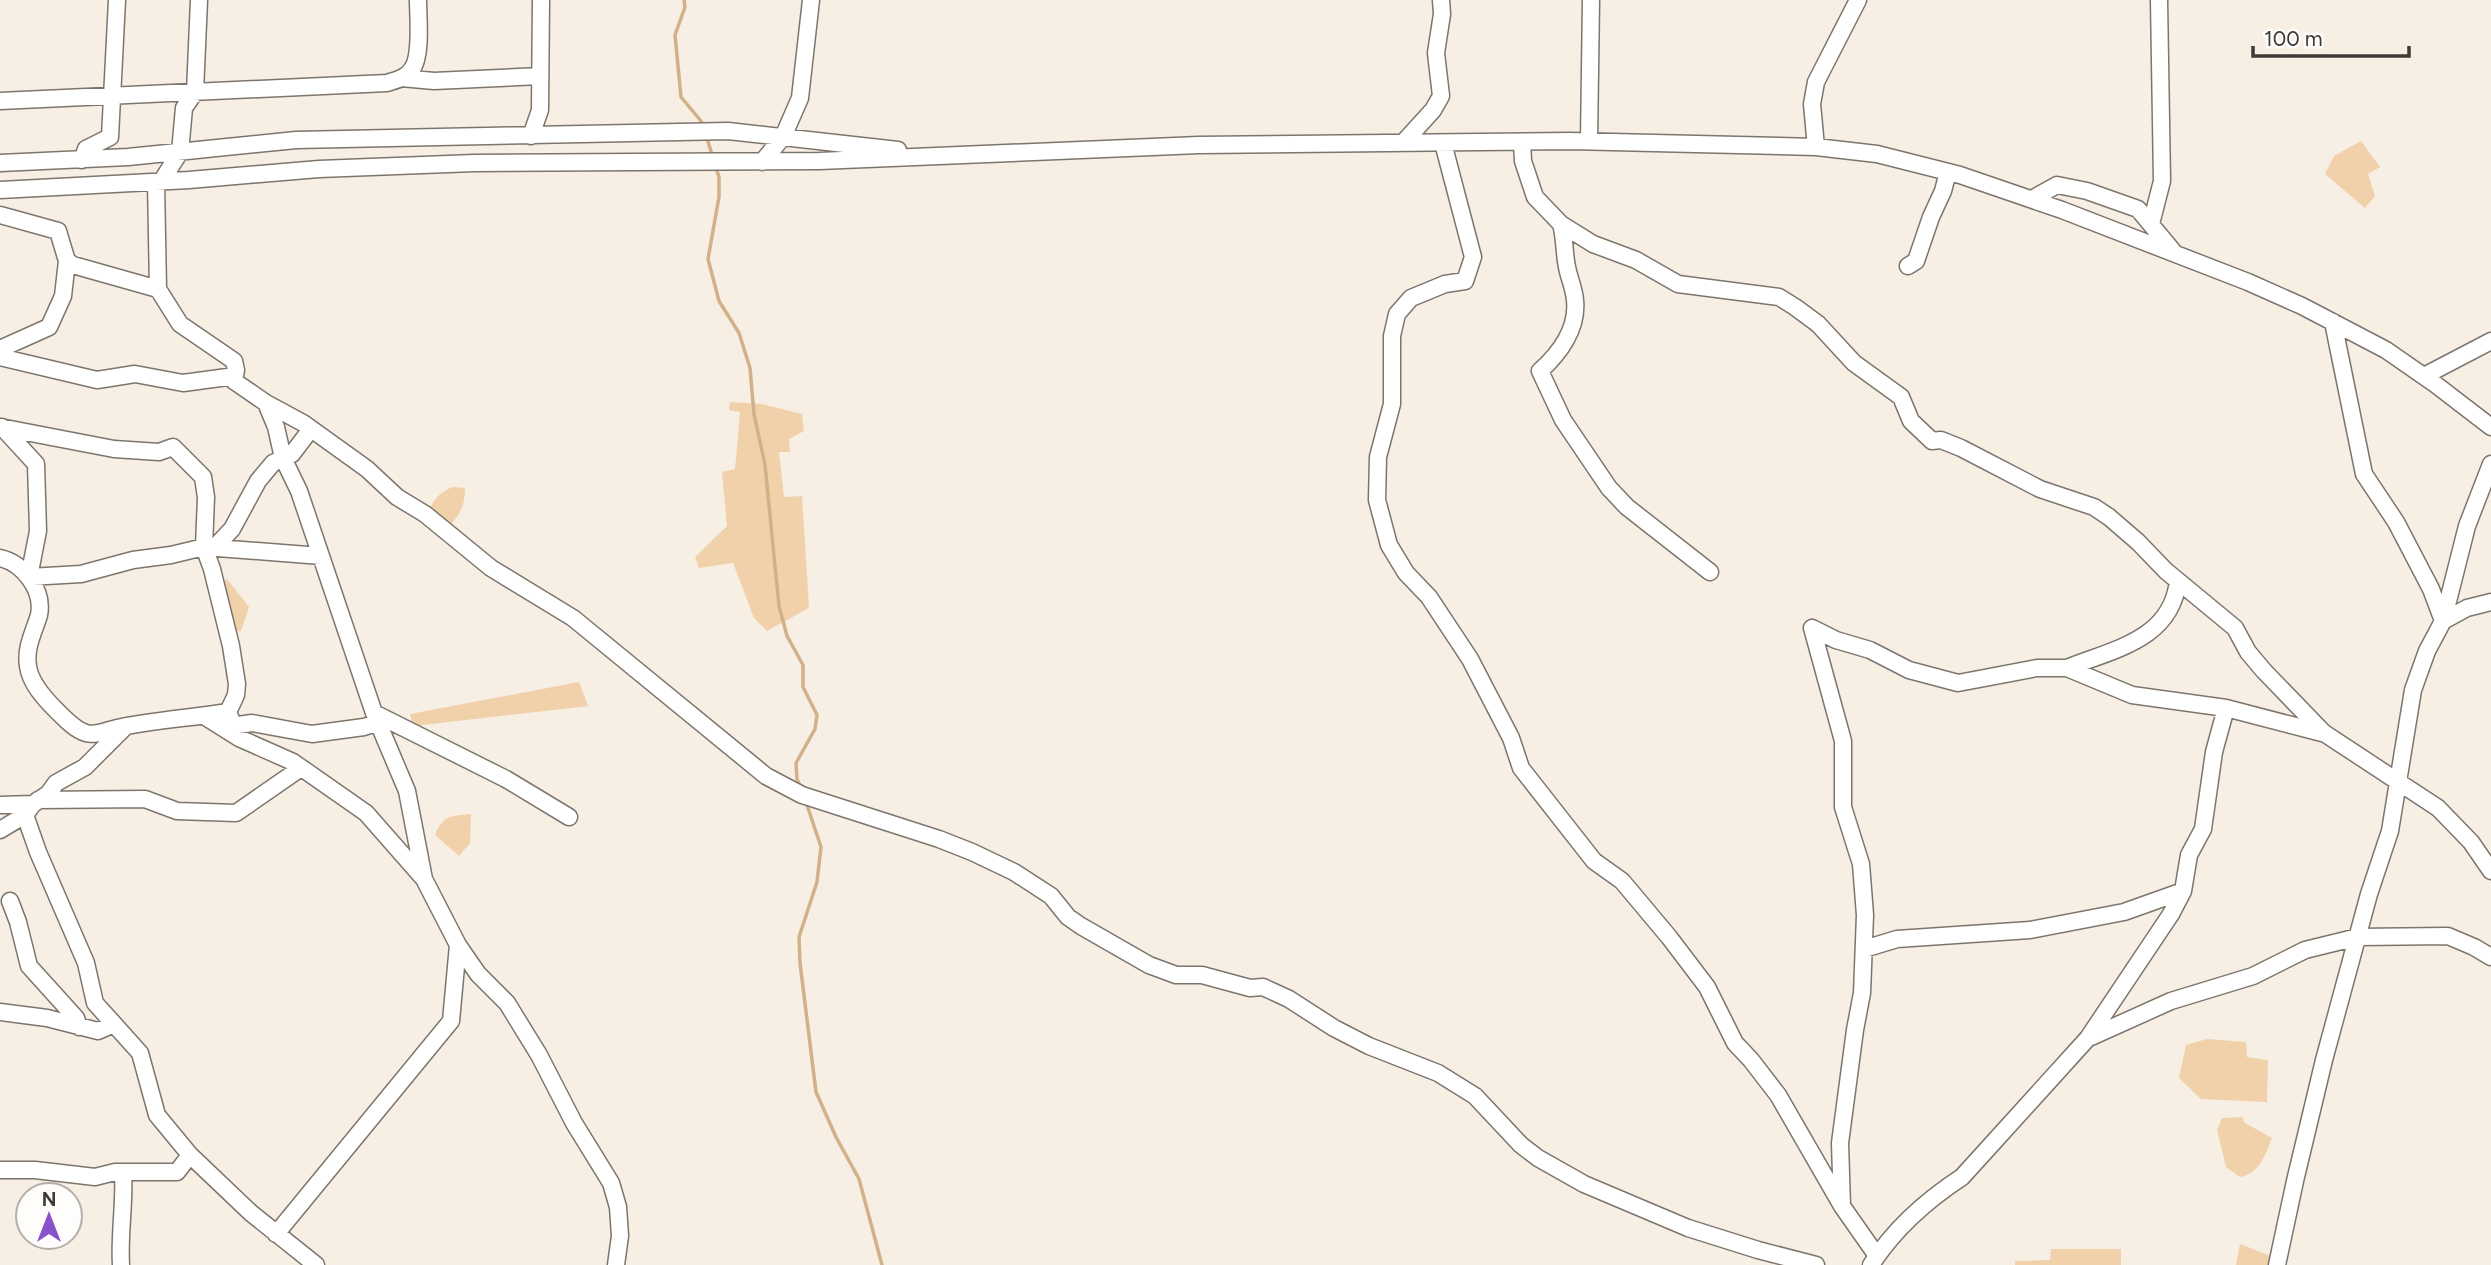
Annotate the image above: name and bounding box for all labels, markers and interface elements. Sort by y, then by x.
scale bar [2253,14,2409,58]
text: 100 m [2264,26,2323,51]
north arrow [14,1181,84,1251]
text: N [42,1188,56,1211]

